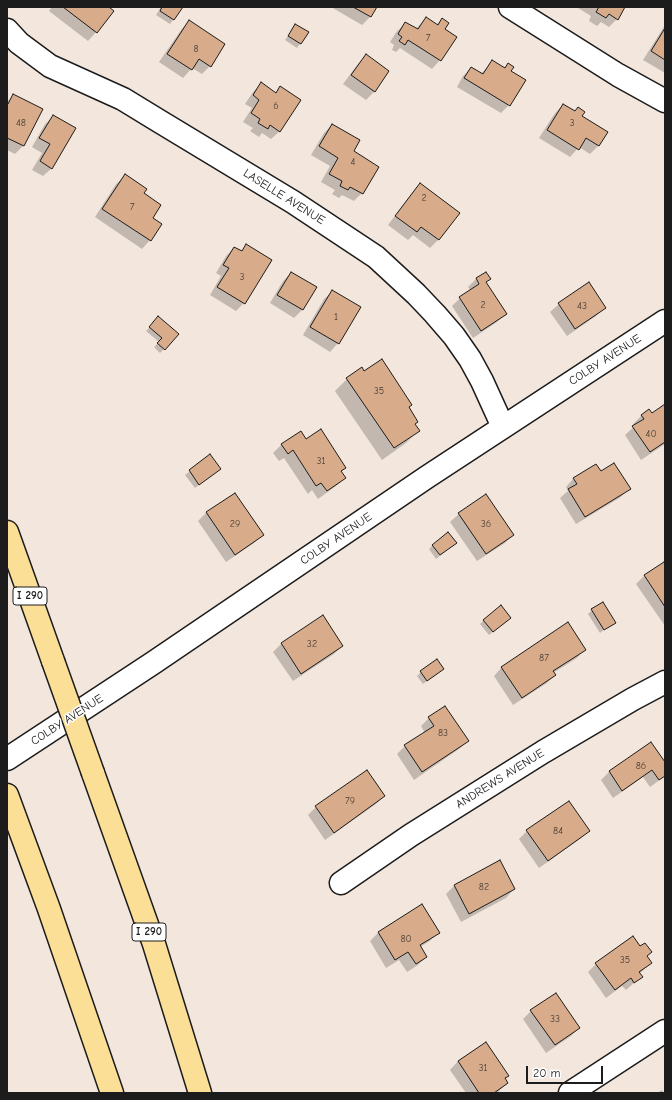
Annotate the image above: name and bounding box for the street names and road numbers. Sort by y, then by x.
street label: LASELLE AVENUE [240,166,328,228]
street label: COLBY AVENUE [566,331,644,389]
street label: COLBY AVENUE [297,510,375,568]
road number: I 290 [13,587,47,605]
street label: COLBY AVENUE [28,691,106,749]
street label: ANDREWS AVENUE [453,746,547,812]
road number: I 290 [132,923,166,941]

